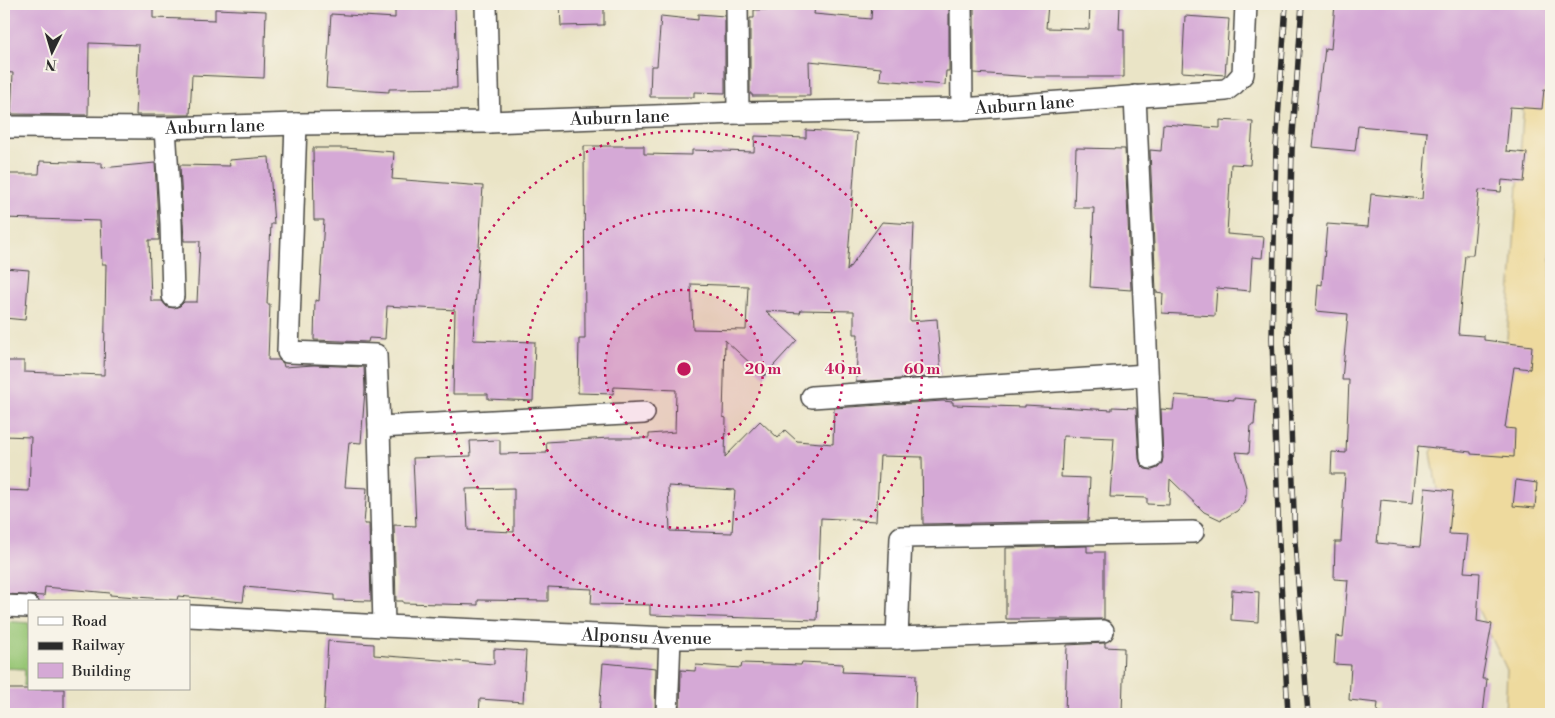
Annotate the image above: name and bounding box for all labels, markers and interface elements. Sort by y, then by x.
north arrow [28,28,78,78]
text: N [45,55,57,73]
street label: Auburn lane [973,89,1075,120]
street label: Auburn lane [569,104,670,131]
street label: Auburn lane [164,113,265,140]
centre of rings [675,360,693,378]
text: 20 m [745,360,782,379]
text: 40 m [824,360,862,379]
text: 60 m [904,360,941,379]
legend [28,600,190,690]
text: Road [72,612,107,631]
street label: Alponsu Avenue [580,623,712,650]
text: Railway [72,636,126,655]
text: Building [71,662,131,681]

